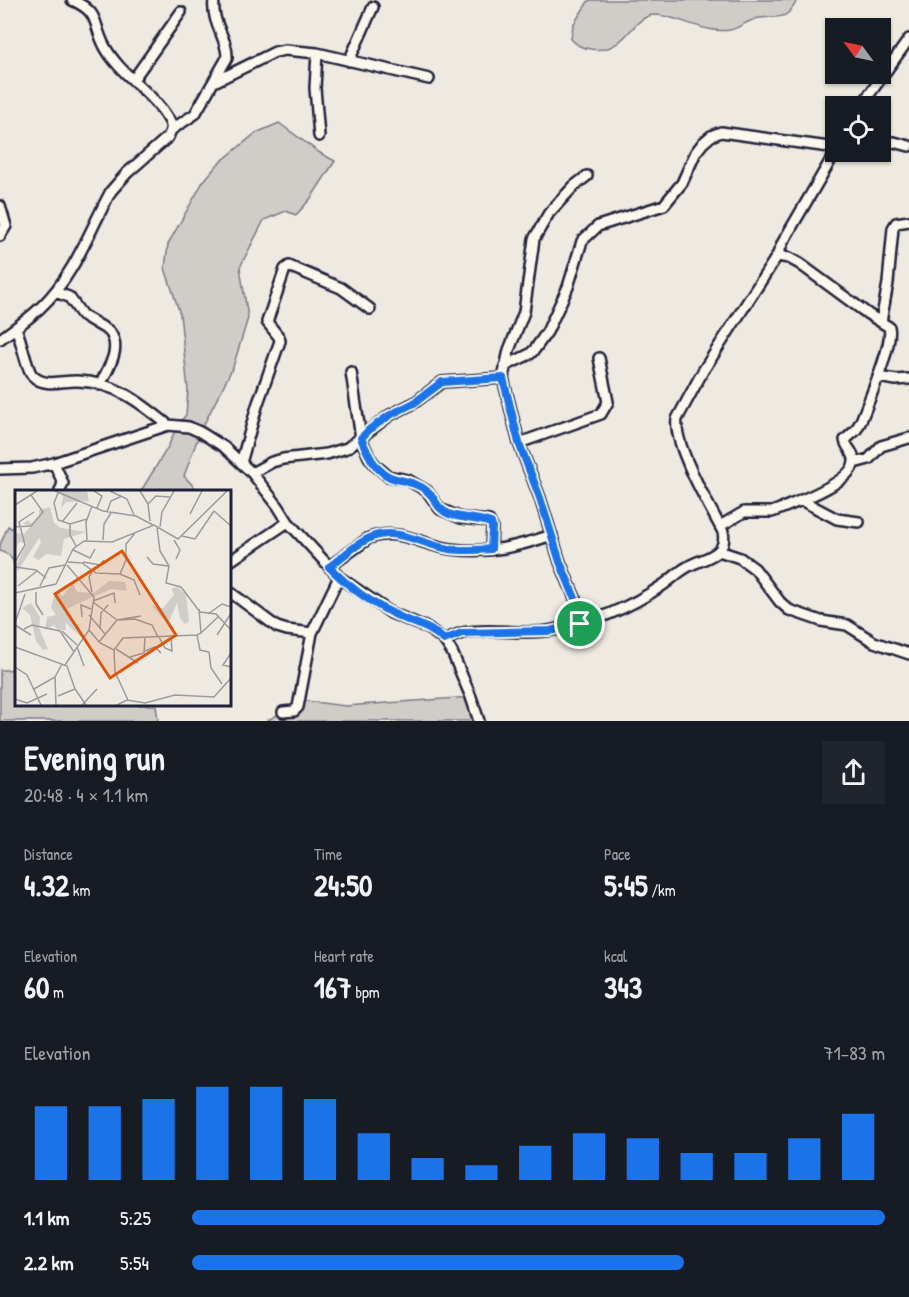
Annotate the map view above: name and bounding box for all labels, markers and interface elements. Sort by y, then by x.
north arrow [825,18,891,84]
map controls [825,18,891,162]
button: locate [825,96,891,162]
inset map [15,490,231,706]
pin [554,598,605,649]
icon: arrive [563,607,596,640]
text: Evening run [24,736,165,780]
button: share [822,741,885,804]
text: 20:48 · 4 × 1.1 km [24,781,148,808]
text: Distance [24,843,73,865]
text: Time [314,843,342,865]
text: Pace [604,843,631,865]
text: 4.32 [24,865,69,905]
text: 24:50 [314,865,372,905]
text: 5:45 [604,865,648,905]
text: km [69,879,90,901]
text: /km [648,879,676,901]
text: Elevation [24,945,77,967]
text: Heart rate [314,945,374,967]
text: kcal [604,945,627,967]
text: 60 [24,967,49,1007]
text: 167 [314,967,352,1007]
text: 343 [604,967,642,1007]
text: m [49,981,64,1003]
text: bpm [352,981,380,1003]
text: Elevation [24,1039,90,1066]
text: 71–83 m [824,1039,885,1066]
text: 1.1 km [24,1204,69,1231]
text: 5:25 [120,1204,151,1231]
text: 2.2 km [24,1249,74,1276]
text: 5:54 [120,1249,149,1276]

